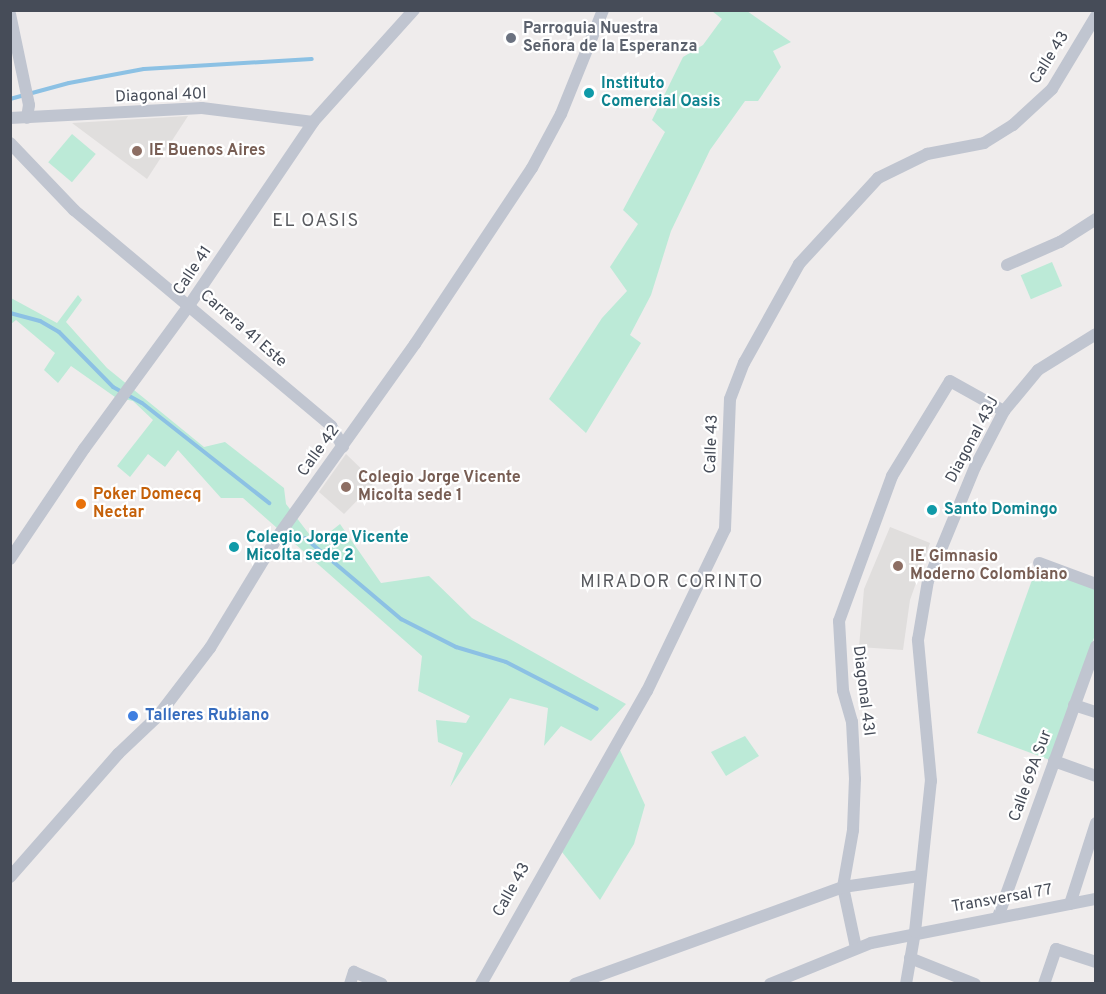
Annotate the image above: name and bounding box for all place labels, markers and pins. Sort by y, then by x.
place label: Parroquia Nuestra Señora de la Esperanza [523,19,697,57]
marker: Parroquia Nuestra Señora de la Esperanza [504,31,518,45]
place label: Instituto Comercial Oasis [601,74,721,112]
marker: Instituto Comercial Oasis [582,86,596,100]
place label: IE Buenos Aires [149,141,266,161]
marker: IE Buenos Aires [130,144,144,158]
place label: Colegio Jorge Vicente Micolta sede 1 [358,468,521,506]
marker: Colegio Jorge Vicente Micolta sede 1 [339,480,353,494]
place label: Poker Domecq Nectar [93,485,201,523]
marker: Poker Domecq Nectar [74,497,88,511]
place label: Santo Domingo [944,500,1058,520]
marker: Santo Domingo [925,503,939,517]
place label: Colegio Jorge Vicente Micolta sede 2 [246,528,409,566]
marker: Colegio Jorge Vicente Micolta sede 2 [227,540,241,554]
place label: IE Gimnasio Moderno Colombiano [910,547,1068,585]
marker: IE Gimnasio Moderno Colombiano [891,559,905,573]
place label: Talleres Rubiano [145,706,269,726]
marker: Talleres Rubiano [126,709,140,723]

